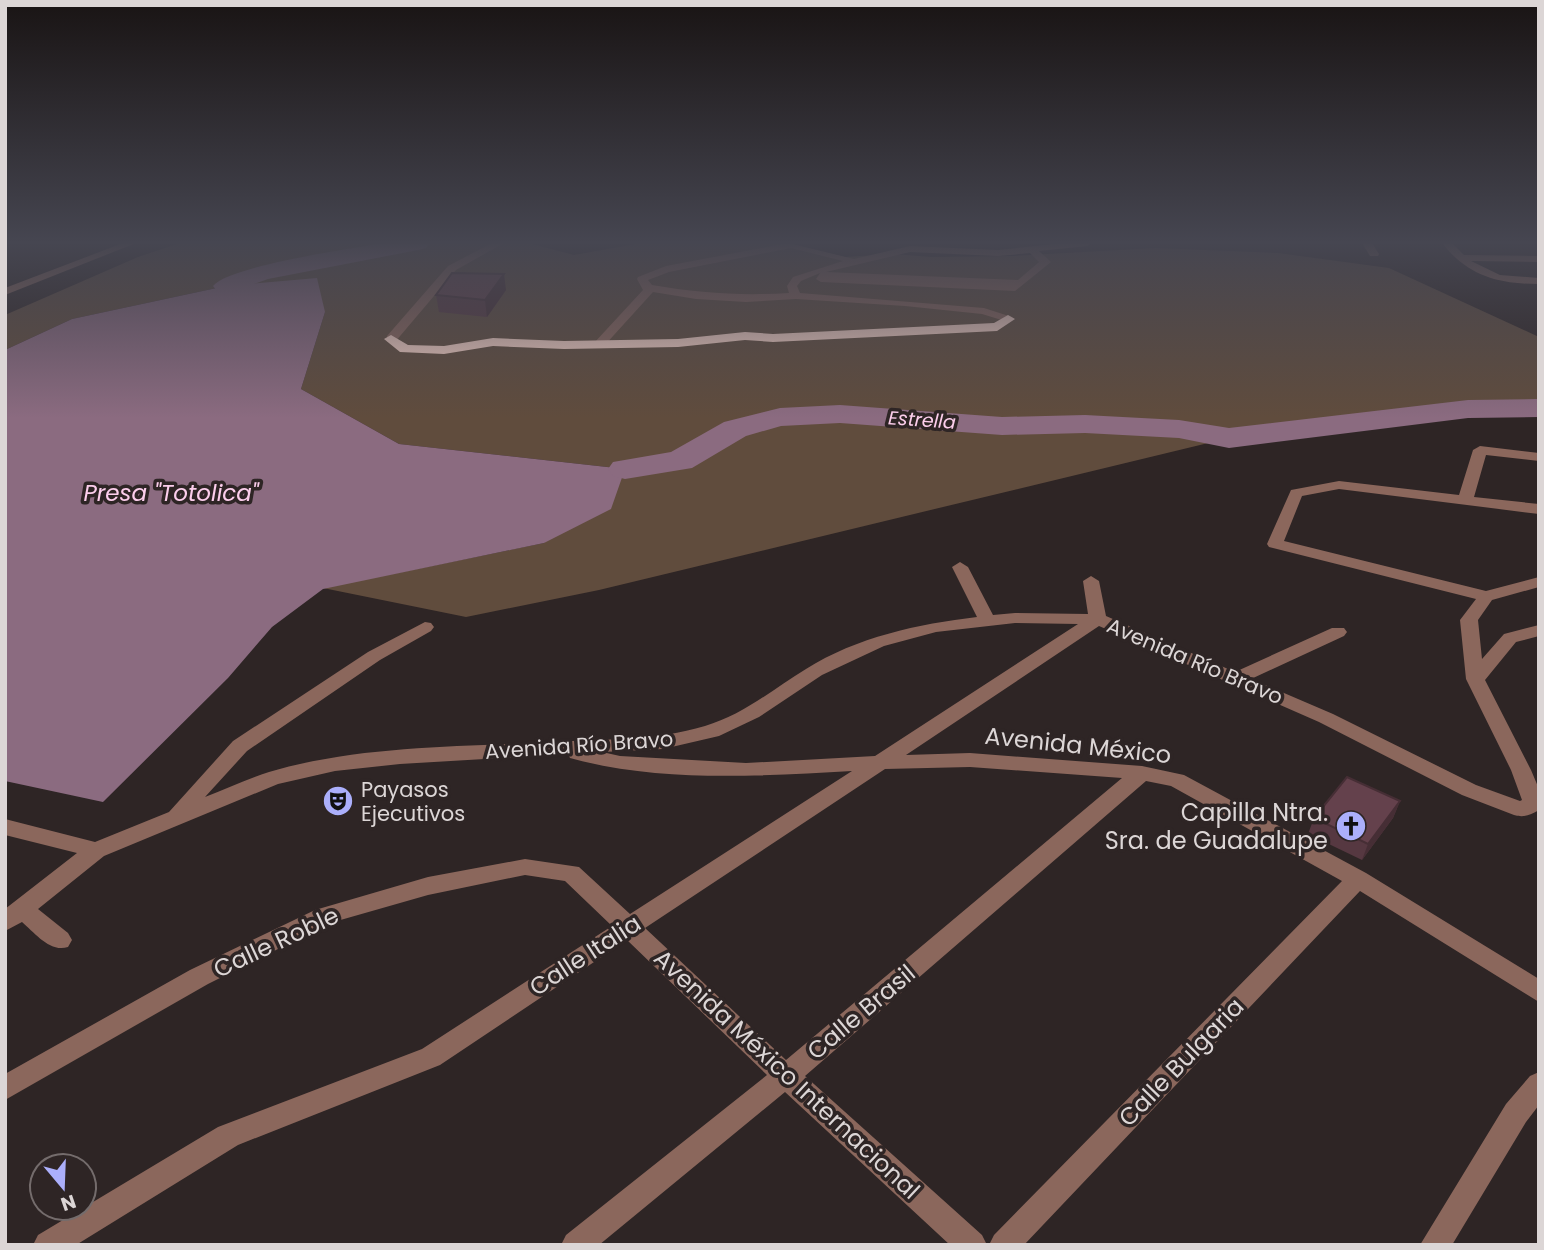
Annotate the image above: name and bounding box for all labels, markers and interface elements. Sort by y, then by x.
water label: Estrella [887,404,957,436]
water label: Presa "Totolica" [83,477,260,509]
street label: Avenida Río Bravo [1102,611,1288,711]
street label: Avenida México [983,719,1173,771]
street label: Avenida Río Bravo [484,724,674,766]
place label: Payasos Ejecutivos [361,775,465,828]
theatre icon: Payasos Ejecutivos [321,784,355,818]
place label: Capilla Ntra. Sra. de Guadalupe [1105,796,1328,857]
church icon: Capilla Ntra. Sra. de Guadalupe [1334,809,1368,843]
street label: Calle Roble [208,899,344,985]
street label: Calle Italia [523,907,647,1003]
street label: Avenida México Internacional [647,942,927,1206]
street label: Calle Brasil [800,957,922,1067]
street label: Calle Bulgaria [1111,990,1251,1134]
north arrow [28,1152,98,1222]
text: N [57,1188,80,1218]

